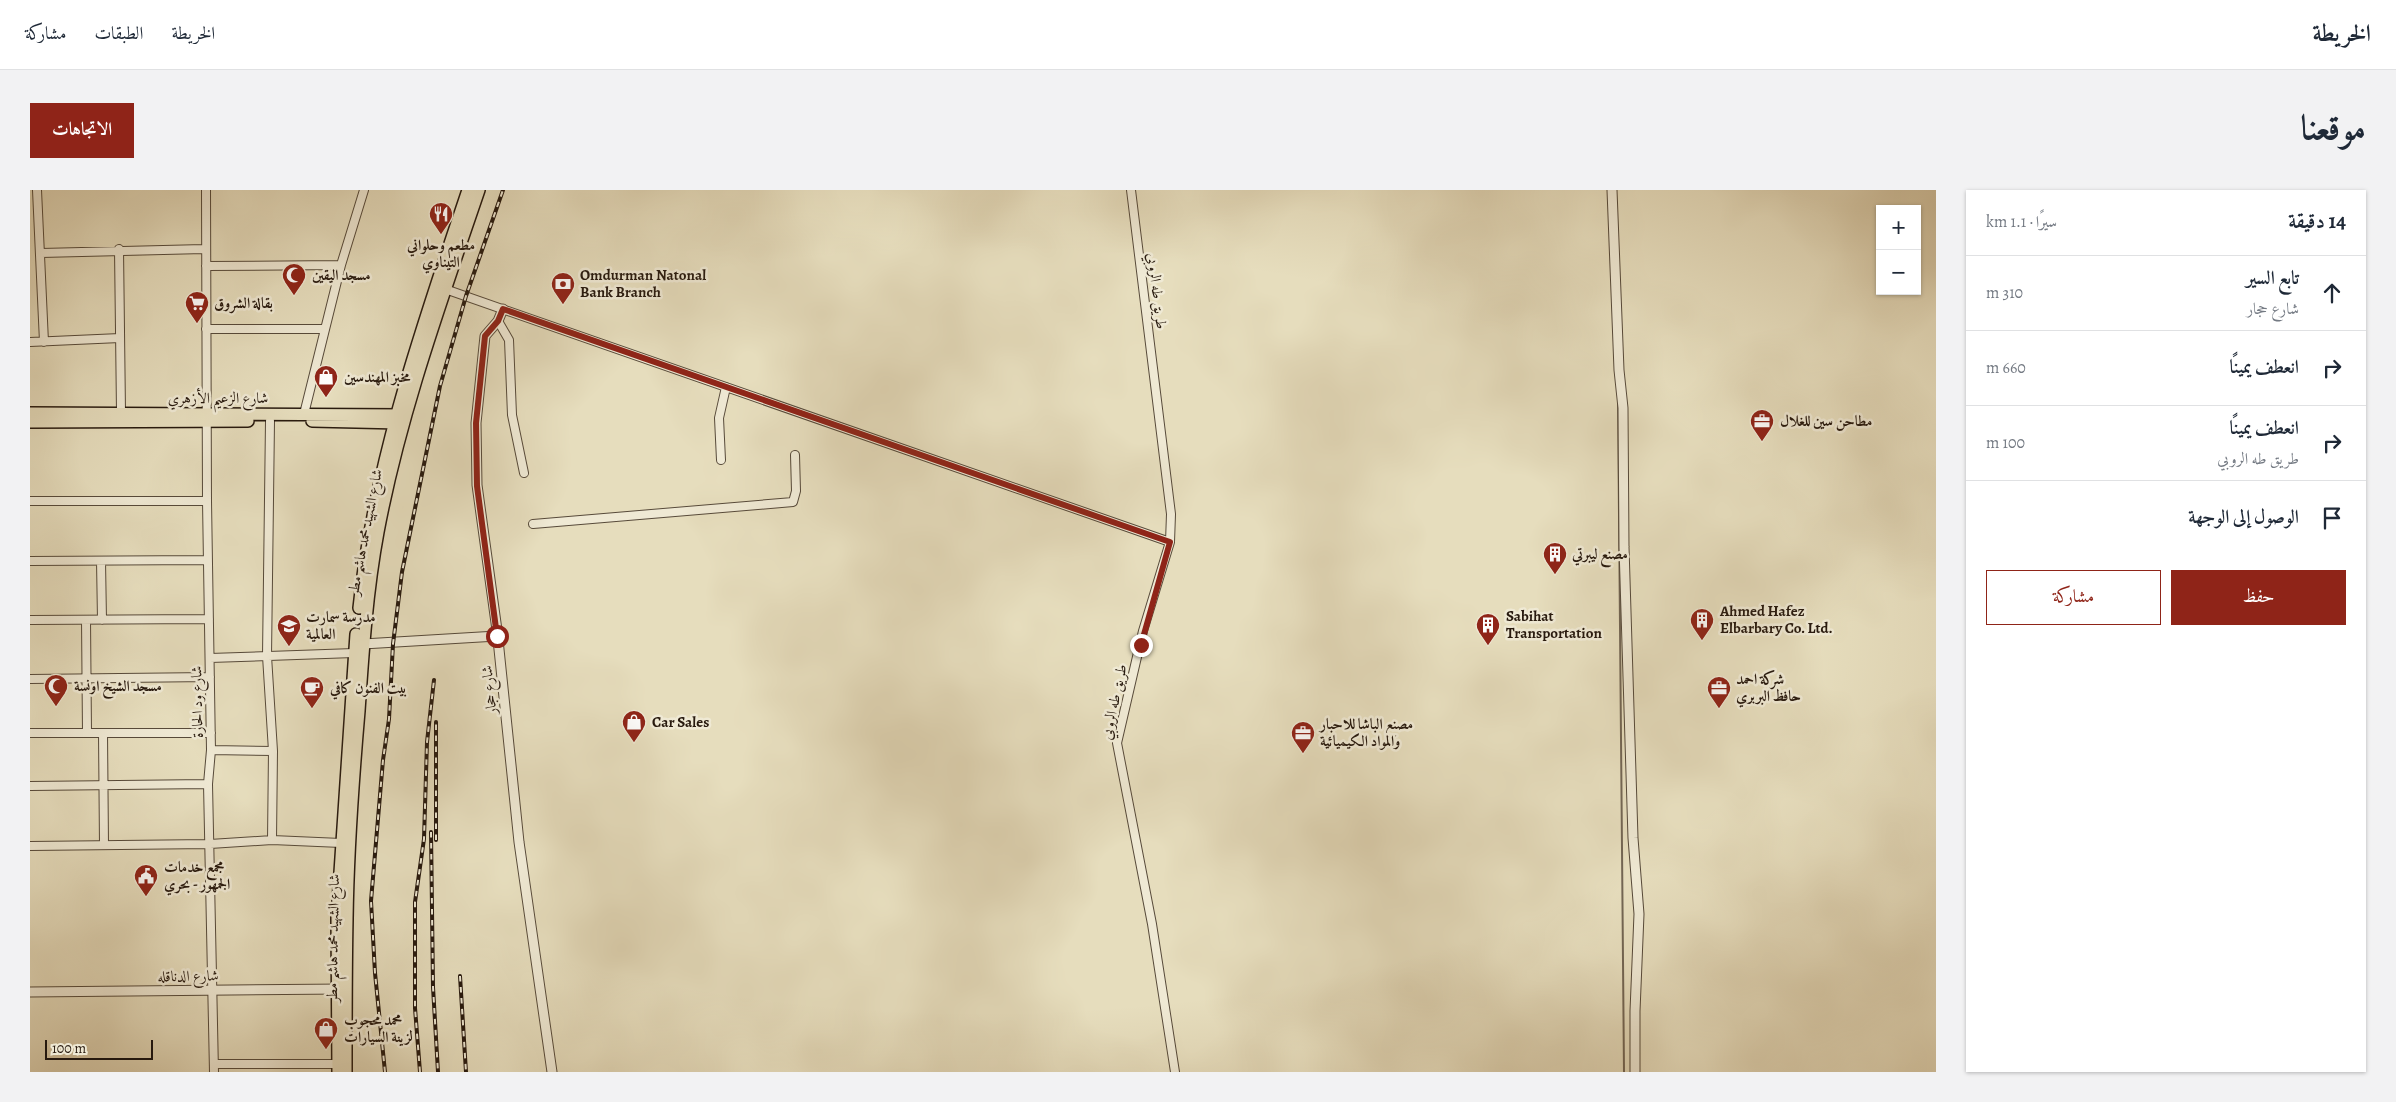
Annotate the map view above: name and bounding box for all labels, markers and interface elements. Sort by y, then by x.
text: الخريطة [2313,17,2371,49]
text: مشاركة [25,21,66,45]
text: الطبقات [94,21,143,45]
text: الخريطة [171,21,215,45]
button: الاتجاهات [30,103,134,158]
text: موقعنا [2301,103,2366,151]
restaurant icon: مطعم وحلواني التيناوي [428,201,454,235]
map controls [1876,205,1921,295]
button: + [1876,205,1921,250]
text: 14 دقيقة [2288,207,2346,235]
text: سيرًا · 1.1 km [1986,211,2057,233]
place label: مطعم وحلواني التيناوي [406,235,475,274]
button: − [1876,250,1921,295]
street label: طريق طه الروبي [1140,252,1172,331]
mosque icon: مسجد اليقين [281,262,307,296]
place label: مسجد اليقين [312,265,371,285]
place label: Omdurman Natonal Bank Branch [580,265,706,302]
text: تابع السير [2246,265,2299,291]
bank icon: Omdurman Natonal Bank Branch [550,271,576,305]
icon: ahead [2318,279,2346,307]
text: 310 m [1986,282,2023,304]
supermarket icon: بقالة الشروق [184,290,210,324]
place label: بقالة الشروق [214,293,273,314]
text: شارع حجار [2247,298,2299,320]
text: انعطف يمينًا [2229,354,2299,380]
icon: right [2318,354,2346,382]
text: 660 m [1986,357,2026,379]
shop icon: مخبز المهندسين [313,364,339,398]
place label: مخبز المهندسين [344,367,411,387]
street label: شارع الزعيم الأزهري [168,387,268,413]
office icon: مطاحن سين للغلال [1749,408,1775,442]
place label: مطاحن سين للغلال [1780,411,1872,432]
text: انعطف يمينًا [2229,415,2299,441]
icon: right [2318,429,2346,457]
text: 100 m [1986,432,2025,454]
text: طريق طه الروبي [2217,448,2299,470]
street label: شارع الشهيد محمد هاشم مطر [343,467,392,600]
text: الوصول إلى الوجهة [2188,504,2299,530]
icon: arrive [2318,504,2346,532]
building icon: مصنع ليبرتي [1542,541,1568,575]
place label: مصنع ليبرتي [1571,544,1628,568]
button: مشاركة [1986,570,2161,625]
button: حفظ [2171,570,2346,625]
place label: Ahmed Hafez Elbarbary Co. Ltd. [1719,601,1833,638]
place label: Sabihat Transportation [1506,606,1602,643]
place label: مدرسة سمارت العالمية [306,607,376,644]
building icon: Ahmed Hafez Elbarbary Co. Ltd. [1689,607,1715,641]
building icon: Sabihat Transportation [1475,612,1501,646]
school or university icon: مدرسة سمارت العالمية [276,613,302,647]
route start [486,625,509,648]
route end [1130,634,1153,657]
street label: طريق طه الروبي [1096,662,1134,742]
street label: شارع حجار [476,664,505,717]
street label: شارع ود الحارة [186,666,211,738]
place label: شركة احمد حافظ البربري [1736,669,1801,708]
mosque icon: مسجد الشيخ اونسة [43,673,69,707]
cafe icon: بيت الفنون كافي [299,675,325,709]
office icon: شركة احمد حافظ البربري [1706,675,1732,709]
place label: مسجد الشيخ اونسة [74,676,162,700]
place label: بيت الفنون كافي [329,678,407,700]
shop icon: Car Sales [621,709,647,743]
place label: Car Sales [652,712,709,732]
place label: مصنع الباشا للاحبار والمواد الكيميائية [1318,714,1413,751]
office icon: مصنع الباشا للاحبار والمواد الكيميائية [1290,720,1316,754]
place label: مجمع خدمات الجمهور - بحري [164,857,230,896]
public building icon: مجمع خدمات الجمهور - بحري [133,863,159,897]
street label: شارع الشهيد محمد هاشم مطر [322,874,349,1004]
street label: شارع الدناقله [157,965,219,990]
place label: محمد محجوب لزينة السيارات [344,1010,413,1047]
shop icon: محمد محجوب لزينة السيارات [313,1016,339,1050]
scale bar [45,1037,152,1060]
text: 100 m [52,1039,86,1058]

